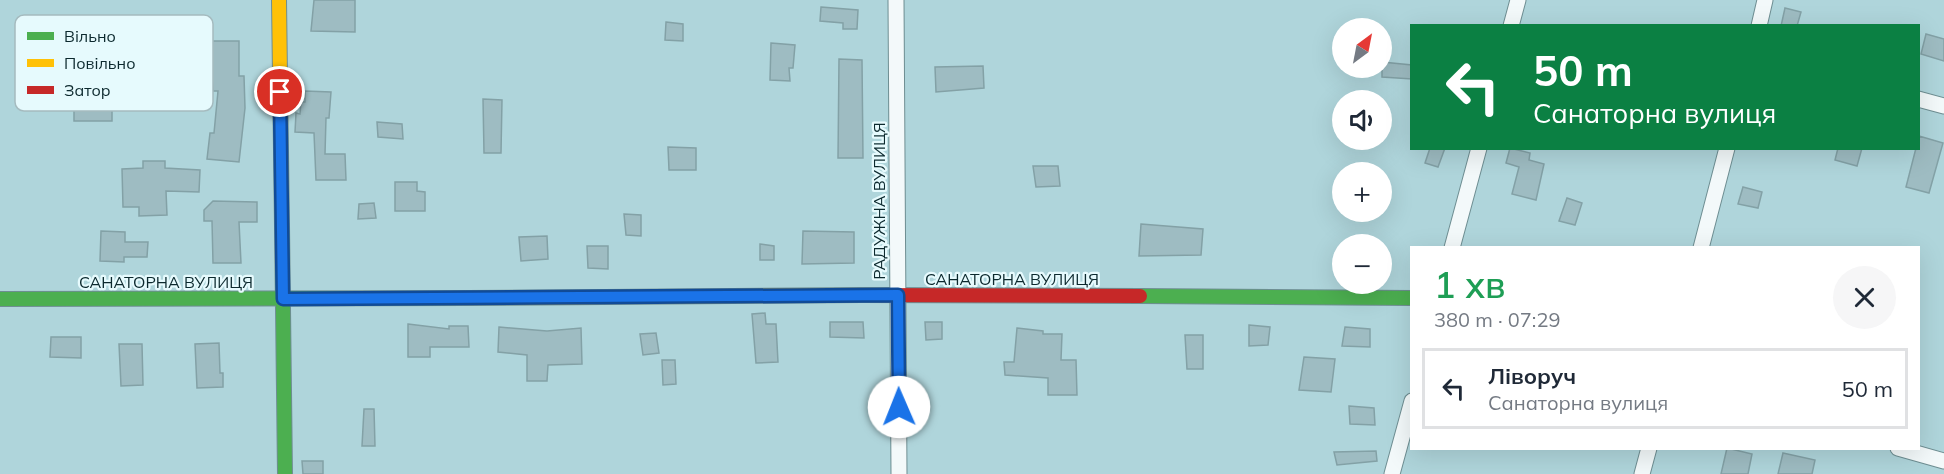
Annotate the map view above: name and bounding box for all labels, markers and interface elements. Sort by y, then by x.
legend [15,15,213,111]
north arrow [1332,18,1392,78]
map controls [1332,18,1392,294]
text: Вільно [64,26,116,46]
text: 50 m [1533,44,1633,97]
icon: left [1434,48,1512,126]
text: Повільно [64,53,135,73]
pin [254,66,305,117]
icon: arrive [263,75,296,108]
text: Затор [64,80,111,100]
button: sound [1332,90,1392,150]
text: Санаторна вулиця [1533,96,1776,130]
street label: РАДУЖНА ВУЛИЦЯ [869,122,889,280]
button: + [1332,162,1392,222]
button: − [1332,234,1392,294]
text: 1 хв [1434,262,1506,307]
button: close [1833,266,1896,329]
street label: САНАТОРНА ВУЛИЦЯ [925,269,1099,289]
street label: САНАТОРНА ВУЛИЦЯ [79,272,253,292]
text: 380 m · 07:29 [1434,307,1560,332]
text: Ліворуч [1488,362,1576,390]
icon: left [1437,372,1470,405]
position arrow [867,375,931,439]
text: 50 m [1842,375,1893,403]
text: Санаторна вулиця [1488,390,1668,415]

